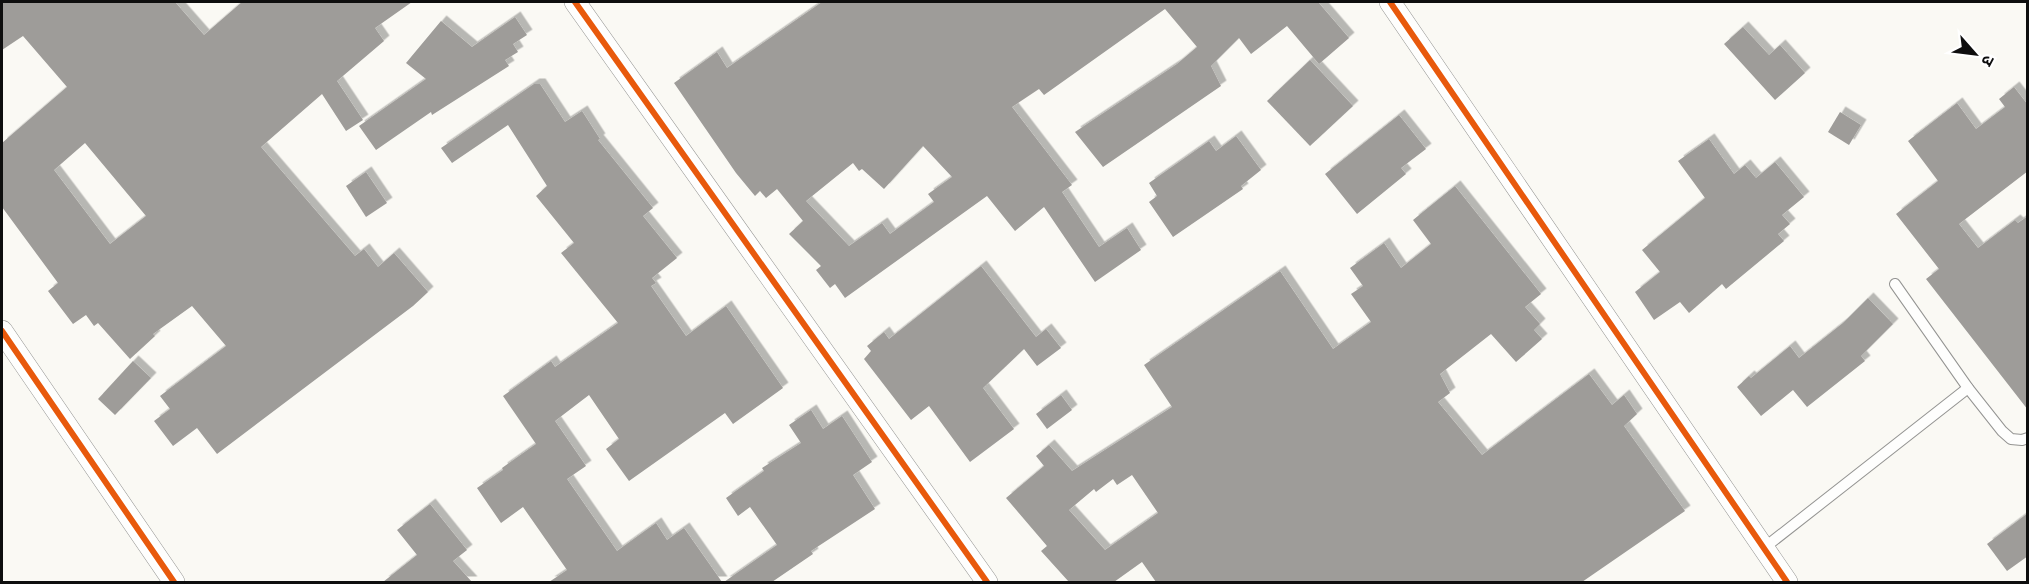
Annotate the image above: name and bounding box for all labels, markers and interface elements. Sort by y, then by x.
north arrow [1945,24,2005,84]
text: उ [1977,52,2000,71]

